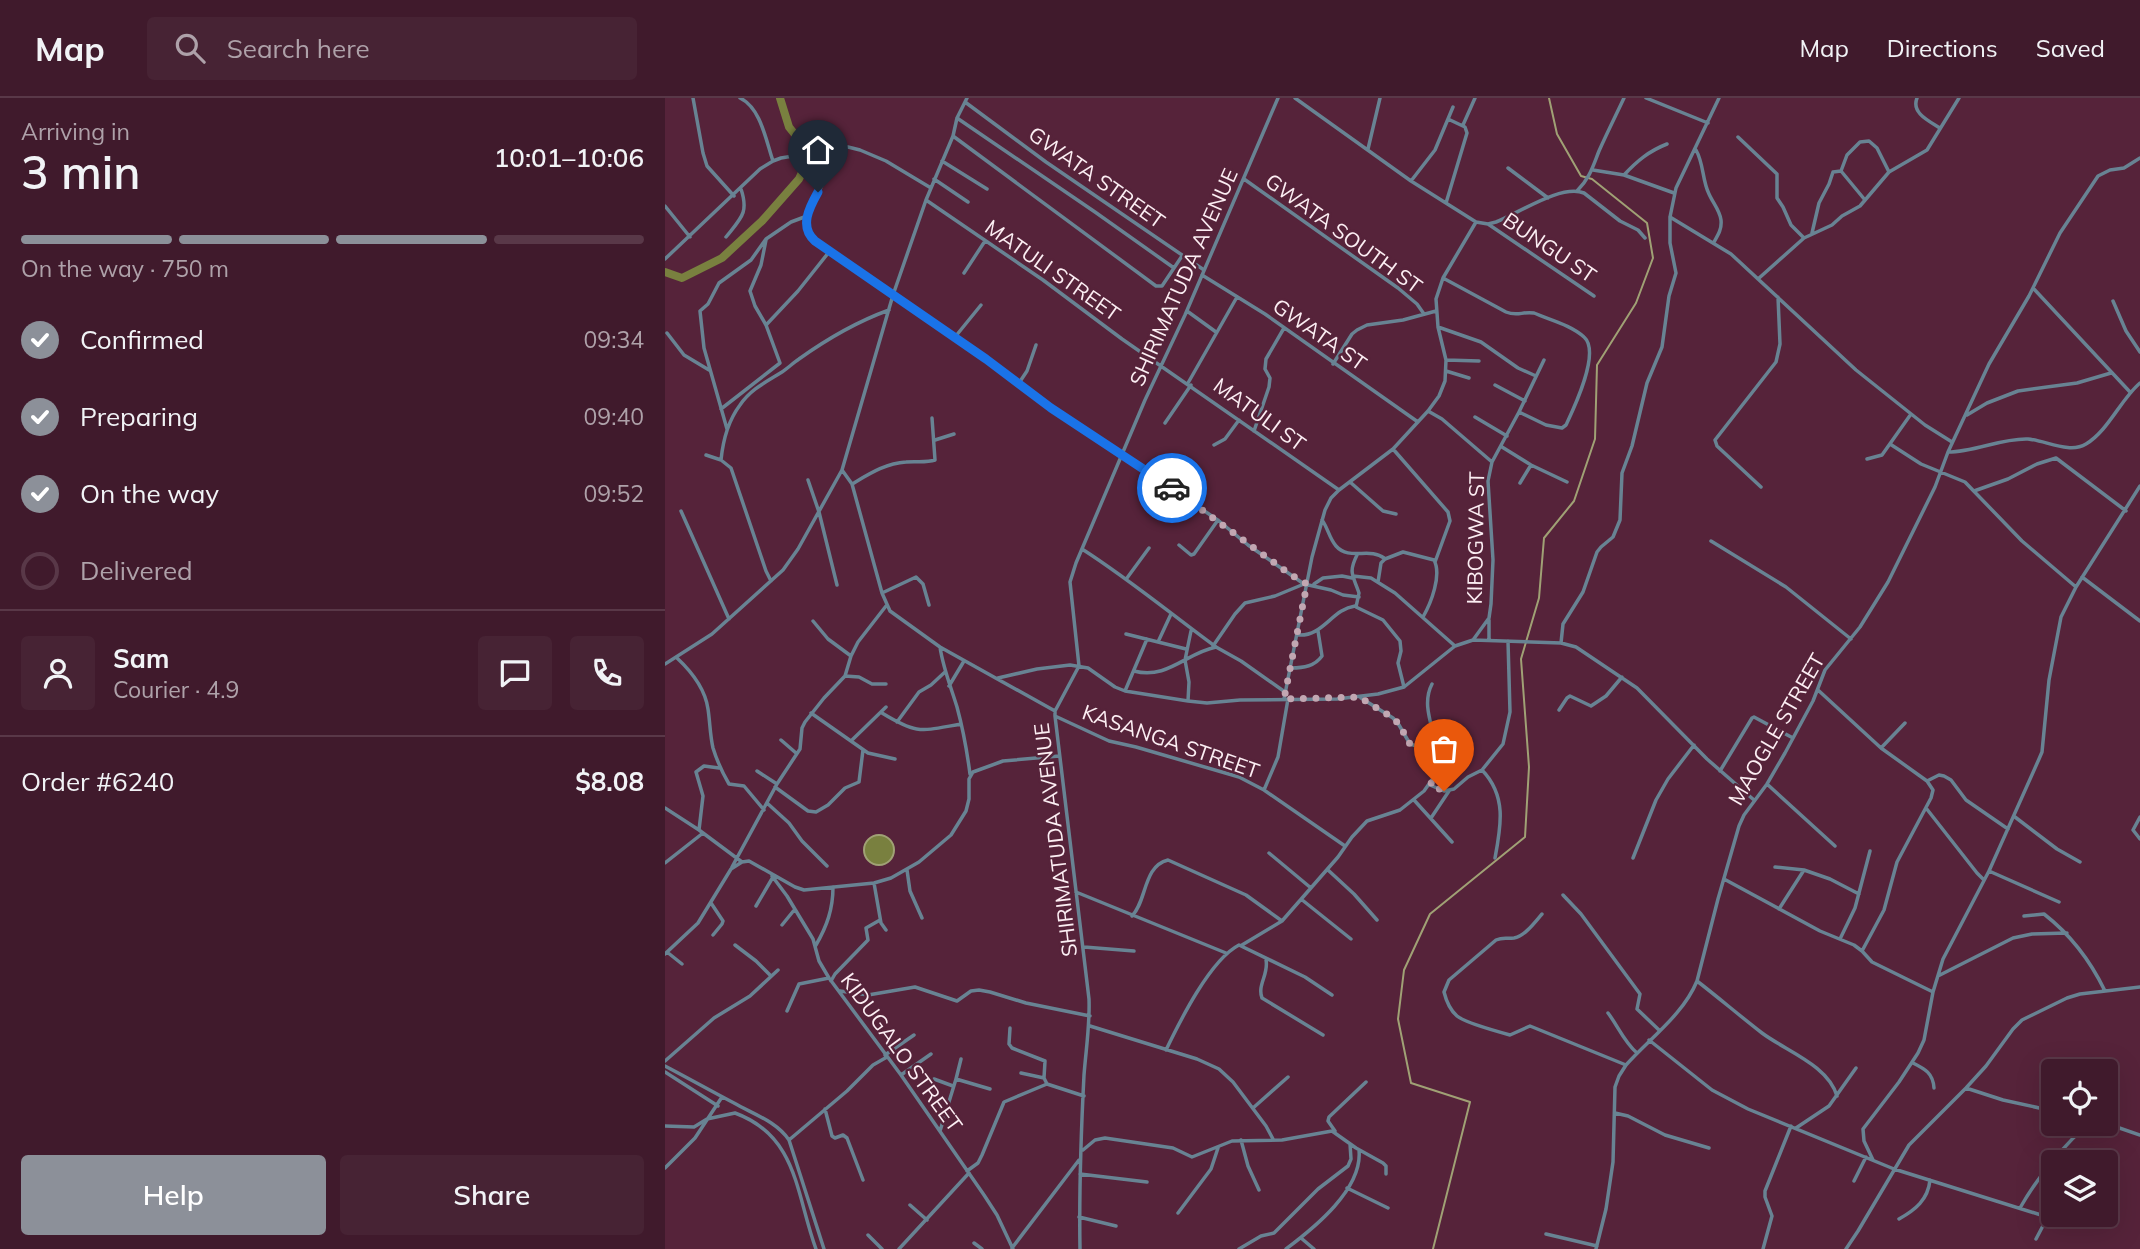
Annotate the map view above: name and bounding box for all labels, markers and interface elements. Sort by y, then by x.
search box [147,17,637,80]
text: Map [35,28,105,69]
icon: search [171,29,209,67]
text: Search here [227,32,370,65]
text: Map [1799,33,1849,63]
text: Directions [1887,33,1998,63]
text: Saved [2036,33,2105,63]
text: Arriving in [21,117,130,146]
pin [788,120,848,192]
street label: GWATA STREET [1024,120,1170,234]
icon: home [799,131,837,169]
text: 10:01–10:06 [494,141,644,174]
text: 3 min [21,143,140,201]
street label: SHIRIMATUDA AVENUE [1123,164,1243,390]
street label: GWATA SOUTH ST [1261,167,1428,299]
street label: BUNGU ST [1498,206,1602,288]
street label: MATULI STREET [980,214,1126,327]
text: On the way · 750 m [21,254,229,283]
street label: GWATA ST [1268,292,1372,376]
icon: check [21,321,59,359]
text: Confirmed [80,323,204,356]
text: 09:34 [584,325,644,354]
street label: MATULI ST [1209,372,1311,456]
icon: check [21,398,59,436]
text: Preparing [80,400,198,433]
text: 09:40 [584,402,644,431]
courier [1137,453,1207,523]
icon: car [1153,469,1191,507]
street label: KIBOGWA ST [1461,471,1489,605]
icon: check [21,475,59,513]
text: On the way [80,477,219,510]
text: 09:52 [584,479,644,508]
text: Delivered [80,554,193,587]
button: person [21,636,95,710]
button: chat [478,636,552,710]
button: phone [570,636,644,710]
text: Sam [113,642,169,675]
street label: MAOGLE STREET [1722,648,1830,810]
text: Courier · 4.9 [113,675,239,704]
street label: KASANGA STREET [1079,699,1263,784]
pin [1414,719,1474,791]
street label: SHIRIMATUDA AVENUE [1028,722,1082,958]
icon: bag [1425,730,1463,768]
text: Order #6240 [21,765,174,798]
text: $8.08 [575,765,644,798]
street label: KIDUGALO STREET [836,967,969,1137]
map controls [2041,1059,2118,1227]
button: locate [2041,1059,2118,1136]
button: layers [2041,1150,2118,1227]
button: Help [21,1155,326,1235]
button: Share [340,1155,644,1235]

